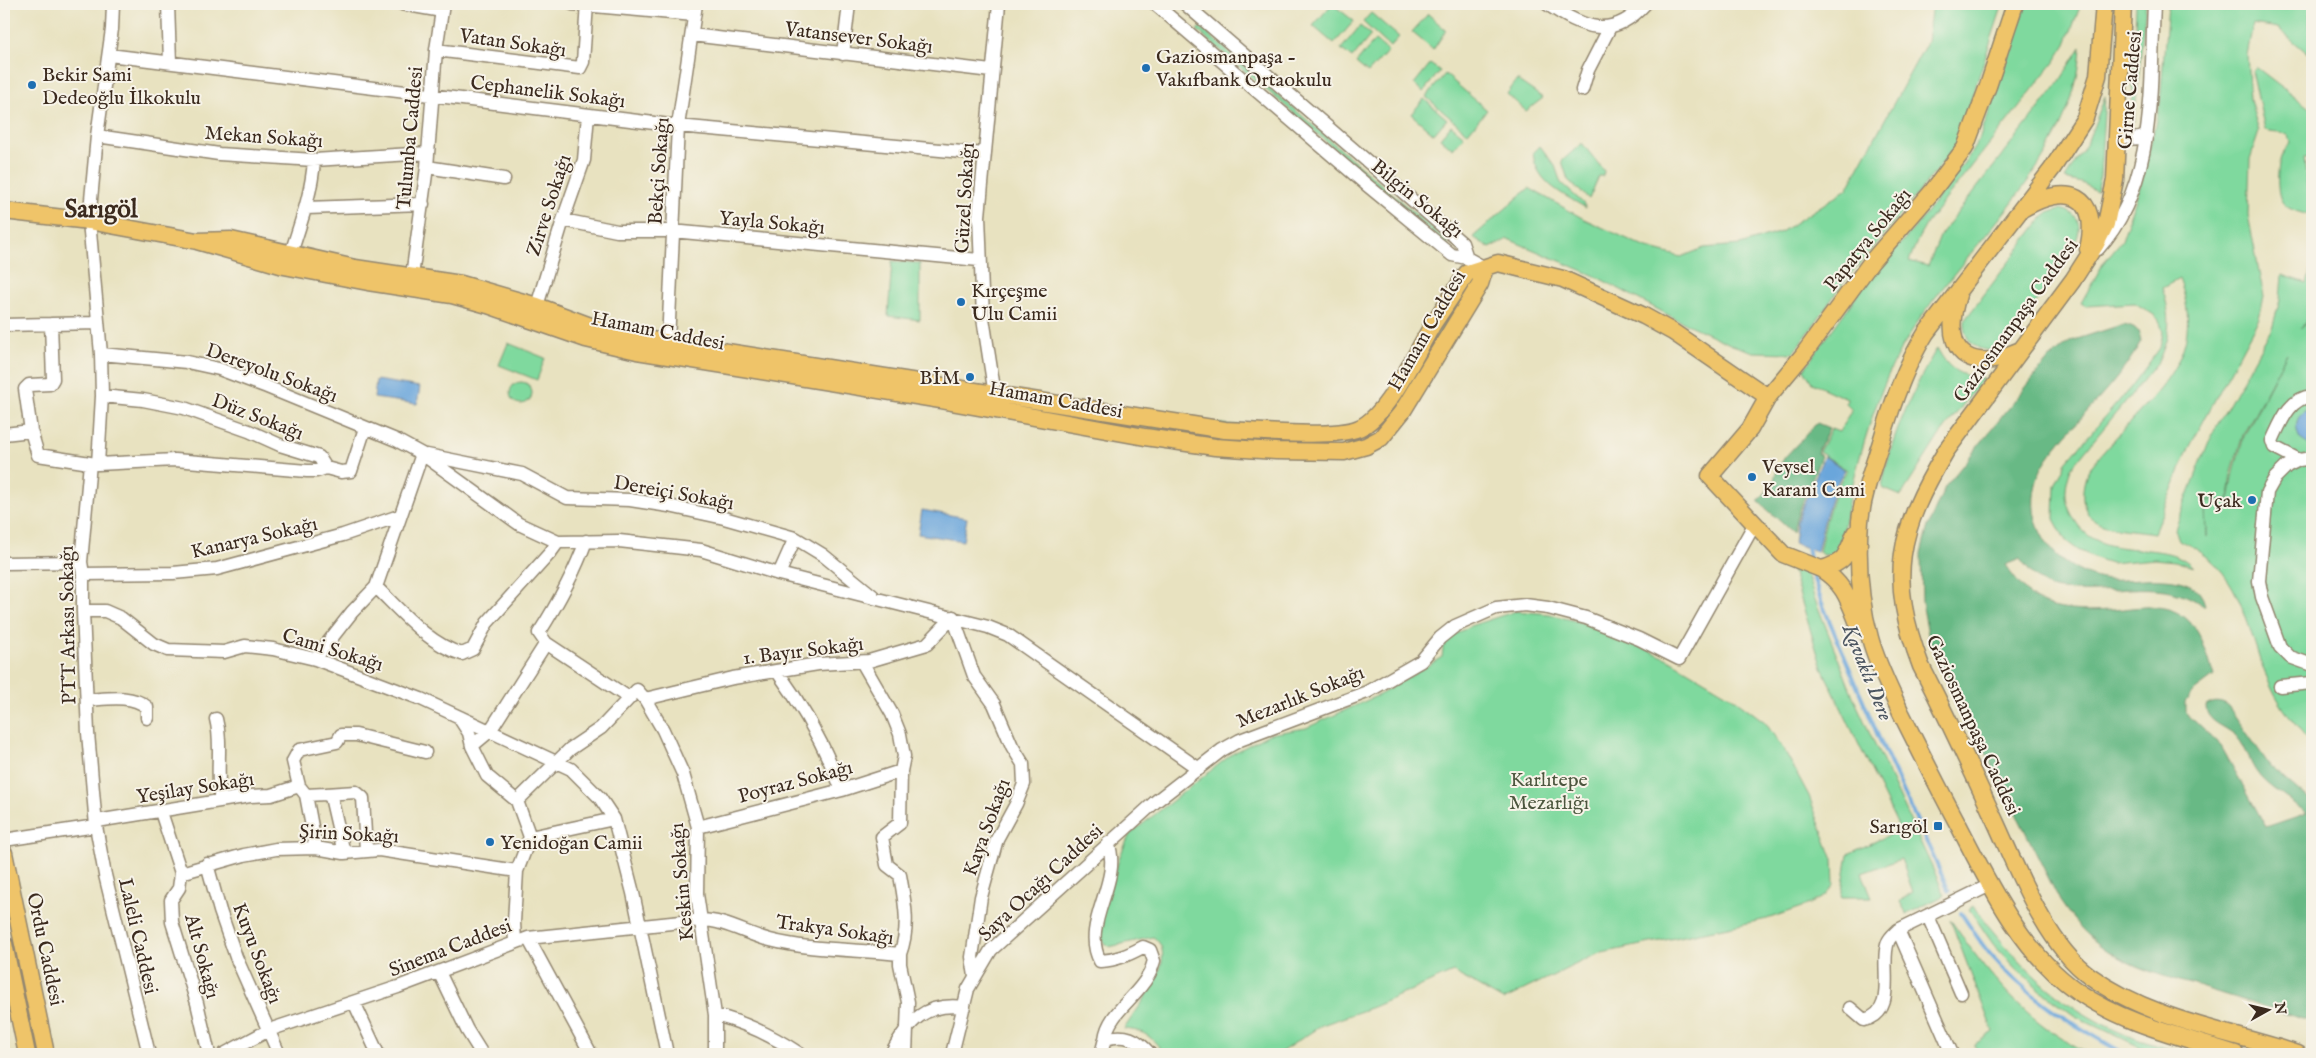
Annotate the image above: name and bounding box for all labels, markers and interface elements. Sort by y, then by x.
street label: Vatansever Sokağı [782,17,934,60]
street label: Vatan Sokağı [457,23,568,63]
street label: Girne Caddesi [2113,30,2148,150]
place label: Gaziosmanpaşa - Vakıfbank Ortaokulu [1155,45,1332,93]
marker: Gaziosmanpaşa - Vakıfbank Ortaokulu [1140,62,1152,74]
place label: Bekir Sami Dedeoğlu İlkokulu [42,63,201,111]
street label: Tulumba Caddesi [392,65,429,211]
street label: Cephanelik Sokağı [469,71,627,114]
marker: Bekir Sami Dedeoğlu İlkokulu [26,79,38,91]
street label: Bekçi Sokağı [643,116,676,226]
street label: Mekan Sokağı [204,121,324,154]
street label: Güzel Sokağı [950,142,981,254]
street label: Zirve Sokağı [521,151,578,260]
street label: Bilgin Sokağı [1366,154,1468,244]
street label: Papatya Sokağı [1819,183,1917,297]
district label: Sarıgöl [64,194,139,226]
street label: Yayla Sokağı [718,206,826,241]
street label: Gaziosmanpaşa Caddesi [1948,234,2084,408]
street label: Hamam Caddesi [1383,266,1472,396]
place label: Kırçeşme Ulu Camii [971,279,1057,327]
marker: Kırçeşme Ulu Camii [955,296,967,308]
street label: Hamam Caddesi [589,306,727,357]
street label: Dereyolu Sokağı [202,338,341,409]
place label: BİM [919,366,960,391]
marker: BİM [964,371,976,383]
street label: Hamam Caddesi [987,376,1125,425]
street label: Düz Sokağı [208,388,307,446]
place label: Veysel Karani Cami [1761,455,1865,503]
street label: Dereiçi Sokağı [612,471,736,516]
marker: Veysel Karani Cami [1746,471,1758,483]
place label: Uçak [2197,489,2242,514]
marker: Uçak [2246,494,2258,506]
street label: Kanarya Sokağı [189,512,320,565]
street label: PTT Arkası Sokağı [55,545,82,705]
water label: Kavaklı Dere [1835,619,1898,725]
street label: Cami Sokağı [279,623,386,678]
street label: Gaziosmanpaşa Caddesi [1920,631,2026,820]
street label: 1. Bayır Sokağı [742,632,865,671]
street label: Mezarlık Sokağı [1233,660,1368,734]
street label: Poyraz Sokağı [735,755,855,810]
street label: Yeşilay Sokağı [135,767,256,810]
park label: Karlıtepe Mezarlığı [1509,768,1589,816]
street label: Kaya Sokağı [958,775,1017,880]
place label: Sarıgöl [1869,815,1929,840]
street label: Şirin Sokağı [298,819,399,850]
street label: Saya Ocağı Caddesi [973,819,1109,947]
marker: Sarıgöl [1932,820,1944,832]
street label: Keskin Sokağı [665,822,700,942]
place label: Yenidoğan Camii [500,831,643,856]
marker: Yenidoğan Camii [484,836,496,848]
street label: Laleli Caddesi [112,876,163,997]
street label: Ordu Caddesi [20,890,69,1008]
street label: Kuyu Sokağı [226,900,287,1007]
street label: Alt Sokağı [178,910,225,1002]
street label: Trakya Sokağı [774,910,895,951]
street label: Sinema Caddesi [385,913,516,983]
north arrow [2244,986,2294,1036]
text: N [2270,1000,2290,1016]

